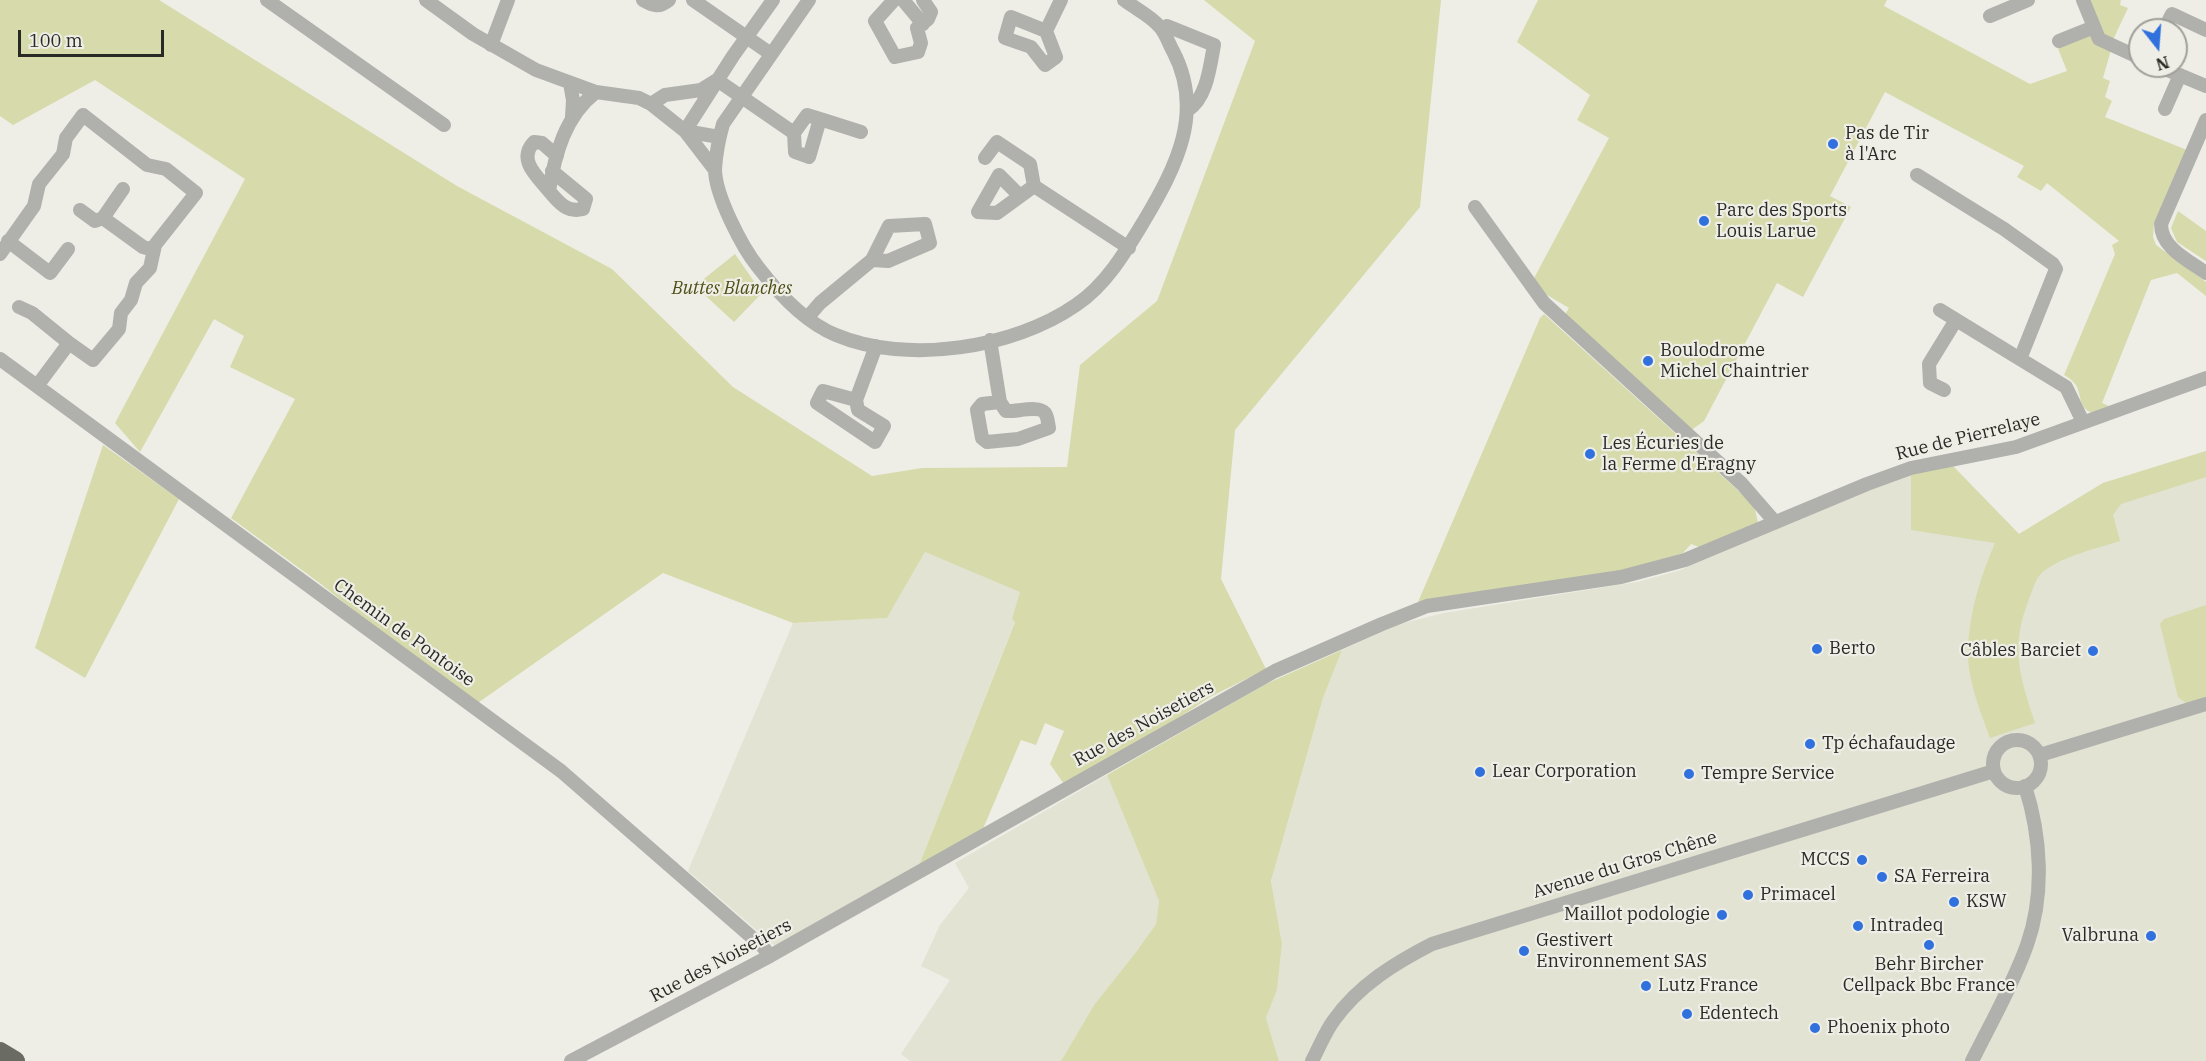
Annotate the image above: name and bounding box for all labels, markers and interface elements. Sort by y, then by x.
scale bar [21,18,166,56]
north arrow [2128,18,2188,78]
text: 100 m [29,29,83,52]
text: N [2154,52,2172,75]
place label: Pas de Tir à l'Arc [1845,123,1929,166]
marker: Pas de Tir à l'Arc [1826,137,1840,151]
place label: Parc des Sports Louis Larue [1716,200,1847,242]
marker: Parc des Sports Louis Larue [1697,214,1711,228]
park label: Buttes Blanches [672,278,792,300]
place label: Boulodrome Michel Chaintrier [1660,340,1809,382]
marker: Boulodrome Michel Chaintrier [1641,354,1655,368]
street label: Rue de Pierrelaye [1894,409,2042,465]
place label: Les Écuries de la Ferme d'Eragny [1602,433,1756,476]
marker: Les Écuries de la Ferme d'Eragny [1583,447,1597,461]
street label: Chemin de Pontoise [329,575,479,691]
place label: Berto [1829,638,1875,660]
place label: Câbles Barciet [1960,640,2081,662]
marker: Berto [1810,642,1824,656]
marker: Câbles Barciet [2086,644,2100,658]
street label: Rue des Noisetiers [1070,676,1218,772]
place label: Tp échafaudage [1822,733,1955,755]
marker: Tp échafaudage [1803,737,1817,751]
place label: Lear Corporation [1492,761,1637,783]
place label: Tempre Service [1701,763,1834,785]
marker: Lear Corporation [1473,765,1487,779]
marker: Tempre Service [1682,767,1696,781]
street label: Avenue du Gros Chêne [1530,827,1720,903]
place label: MCCS [1801,849,1850,871]
marker: MCCS [1855,853,1869,867]
place label: SA Ferreira [1894,866,1990,888]
marker: SA Ferreira [1875,870,1889,884]
place label: Primacel [1760,884,1836,906]
marker: Primacel [1741,888,1755,902]
place label: KSW [1966,891,2007,913]
marker: KSW [1947,895,1961,909]
place label: Maillot podologie [1564,904,1710,926]
marker: Maillot podologie [1715,908,1729,922]
street label: Rue des Noisetiers [647,915,795,1007]
place label: Intradeq [1870,915,1943,937]
marker: Intradeq [1851,919,1865,933]
place label: Valbruna [2061,925,2139,947]
marker: Valbruna [2144,929,2158,943]
place label: Gestivert Environnement SAS [1536,930,1707,972]
marker: Behr Bircher Cellpack Bbc France [1922,938,1936,952]
marker: Gestivert Environnement SAS [1517,944,1531,958]
place label: Behr Bircher Cellpack Bbc France [1843,954,2015,996]
place label: Lutz France [1658,975,1758,997]
marker: Lutz France [1639,979,1653,993]
place label: Edentech [1699,1003,1779,1025]
marker: Edentech [1680,1007,1694,1021]
place label: Phoenix photo [1827,1017,1950,1039]
marker: Phoenix photo [1808,1021,1822,1035]

